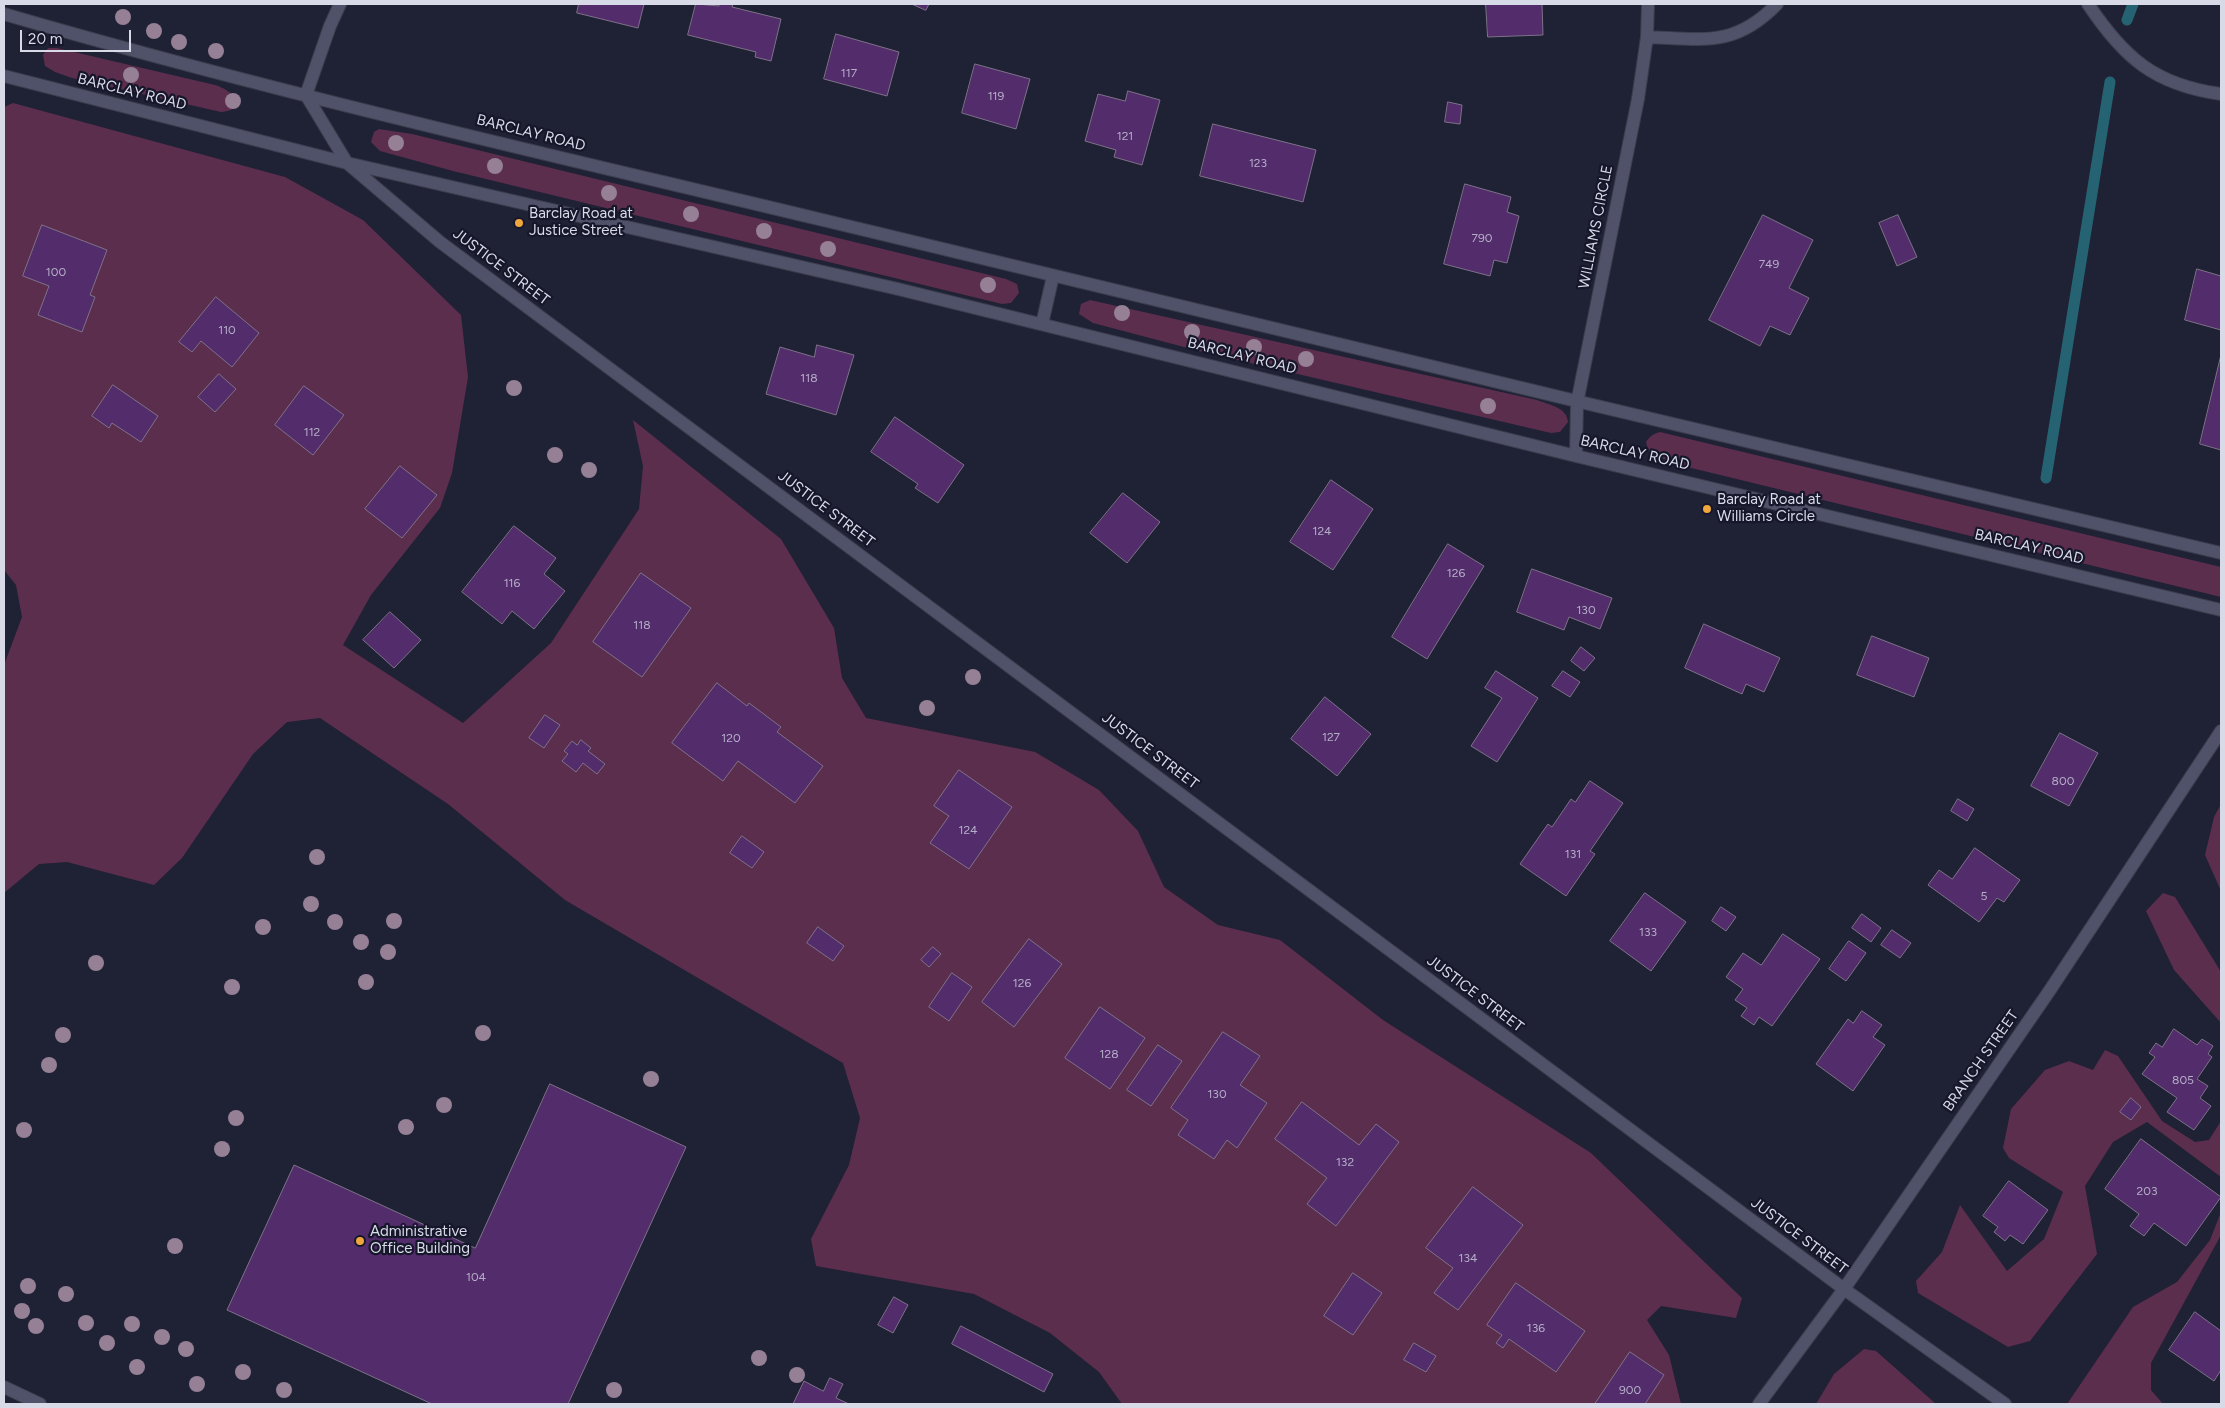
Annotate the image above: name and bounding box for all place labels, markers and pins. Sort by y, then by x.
place label: Barclay Road at Justice Street [529,205,633,240]
marker: Barclay Road at Justice Street [513,217,525,229]
place label: Barclay Road at Williams Circle [1717,491,1821,526]
marker: Barclay Road at Williams Circle [1701,503,1713,515]
place label: Administrative Office Building [370,1223,470,1258]
marker: Administrative Office Building [354,1235,366,1247]

